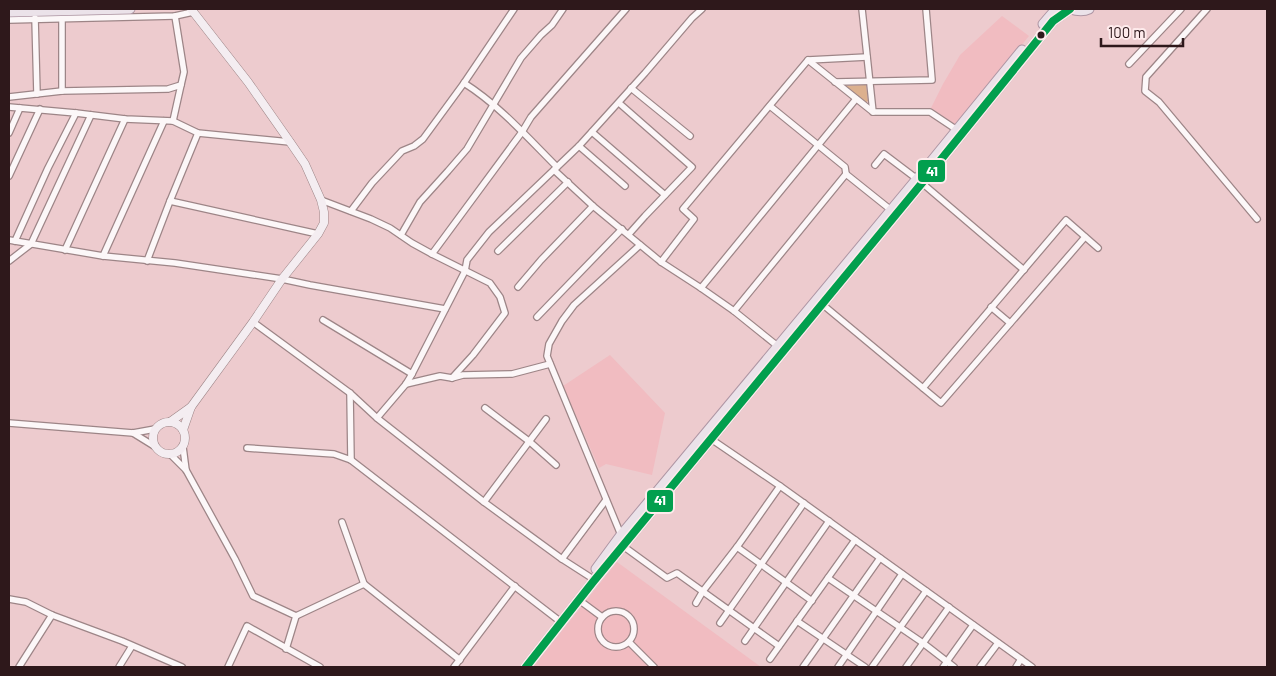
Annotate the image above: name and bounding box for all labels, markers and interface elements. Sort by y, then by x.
scale bar [1101,15,1184,47]
text: 100 m [1108,23,1146,41]
unlabelled marker [1036,30,1046,40]
line badge: 41 [917,159,946,183]
text: 41 [926,162,938,179]
line badge: 41 [646,489,674,513]
text: 41 [654,491,666,508]

